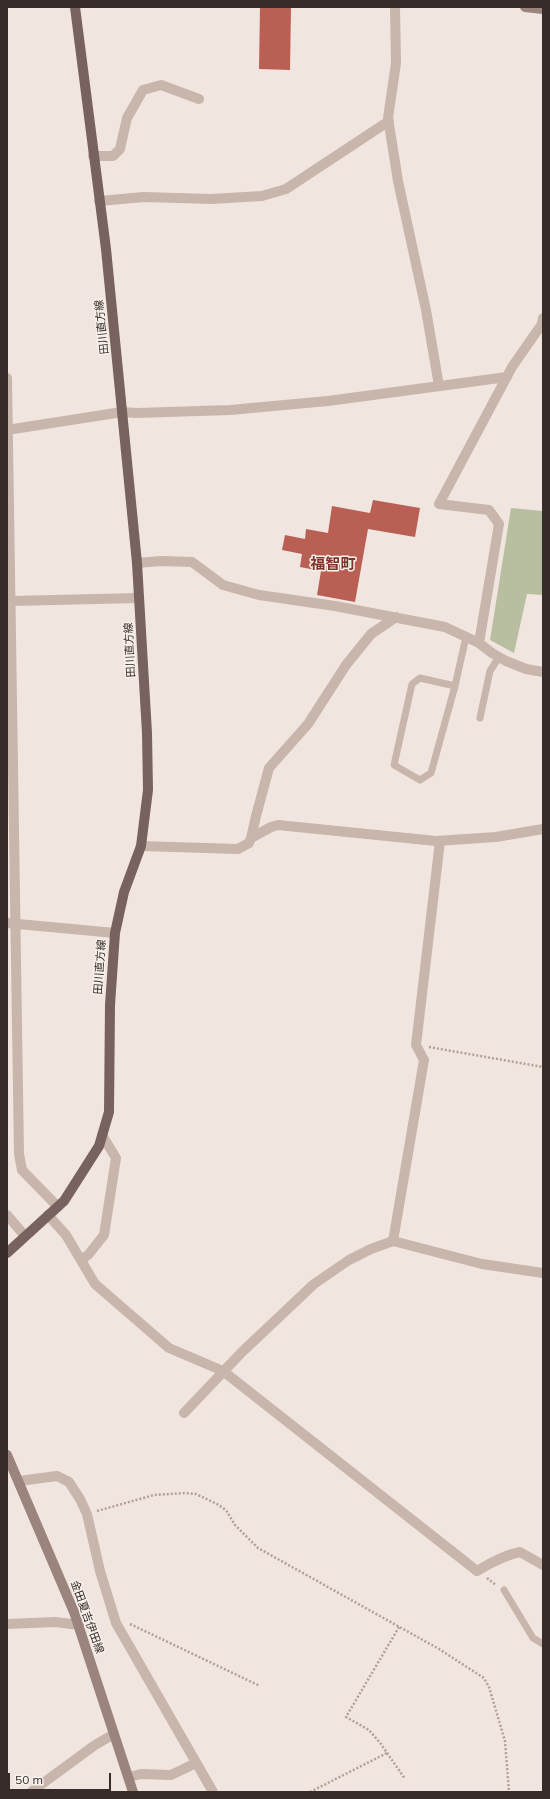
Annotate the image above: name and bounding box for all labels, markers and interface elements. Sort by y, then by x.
street label: 田川直方線 [93,299,111,355]
district label: 福智町 [311,555,355,573]
street label: 田川直方線 [122,622,138,678]
street label: 田川直方線 [91,939,109,995]
street label: 金田夏吉伊田線 [68,1579,106,1655]
scale bar [10,1765,113,1791]
text: 50 m [15,1772,43,1787]

